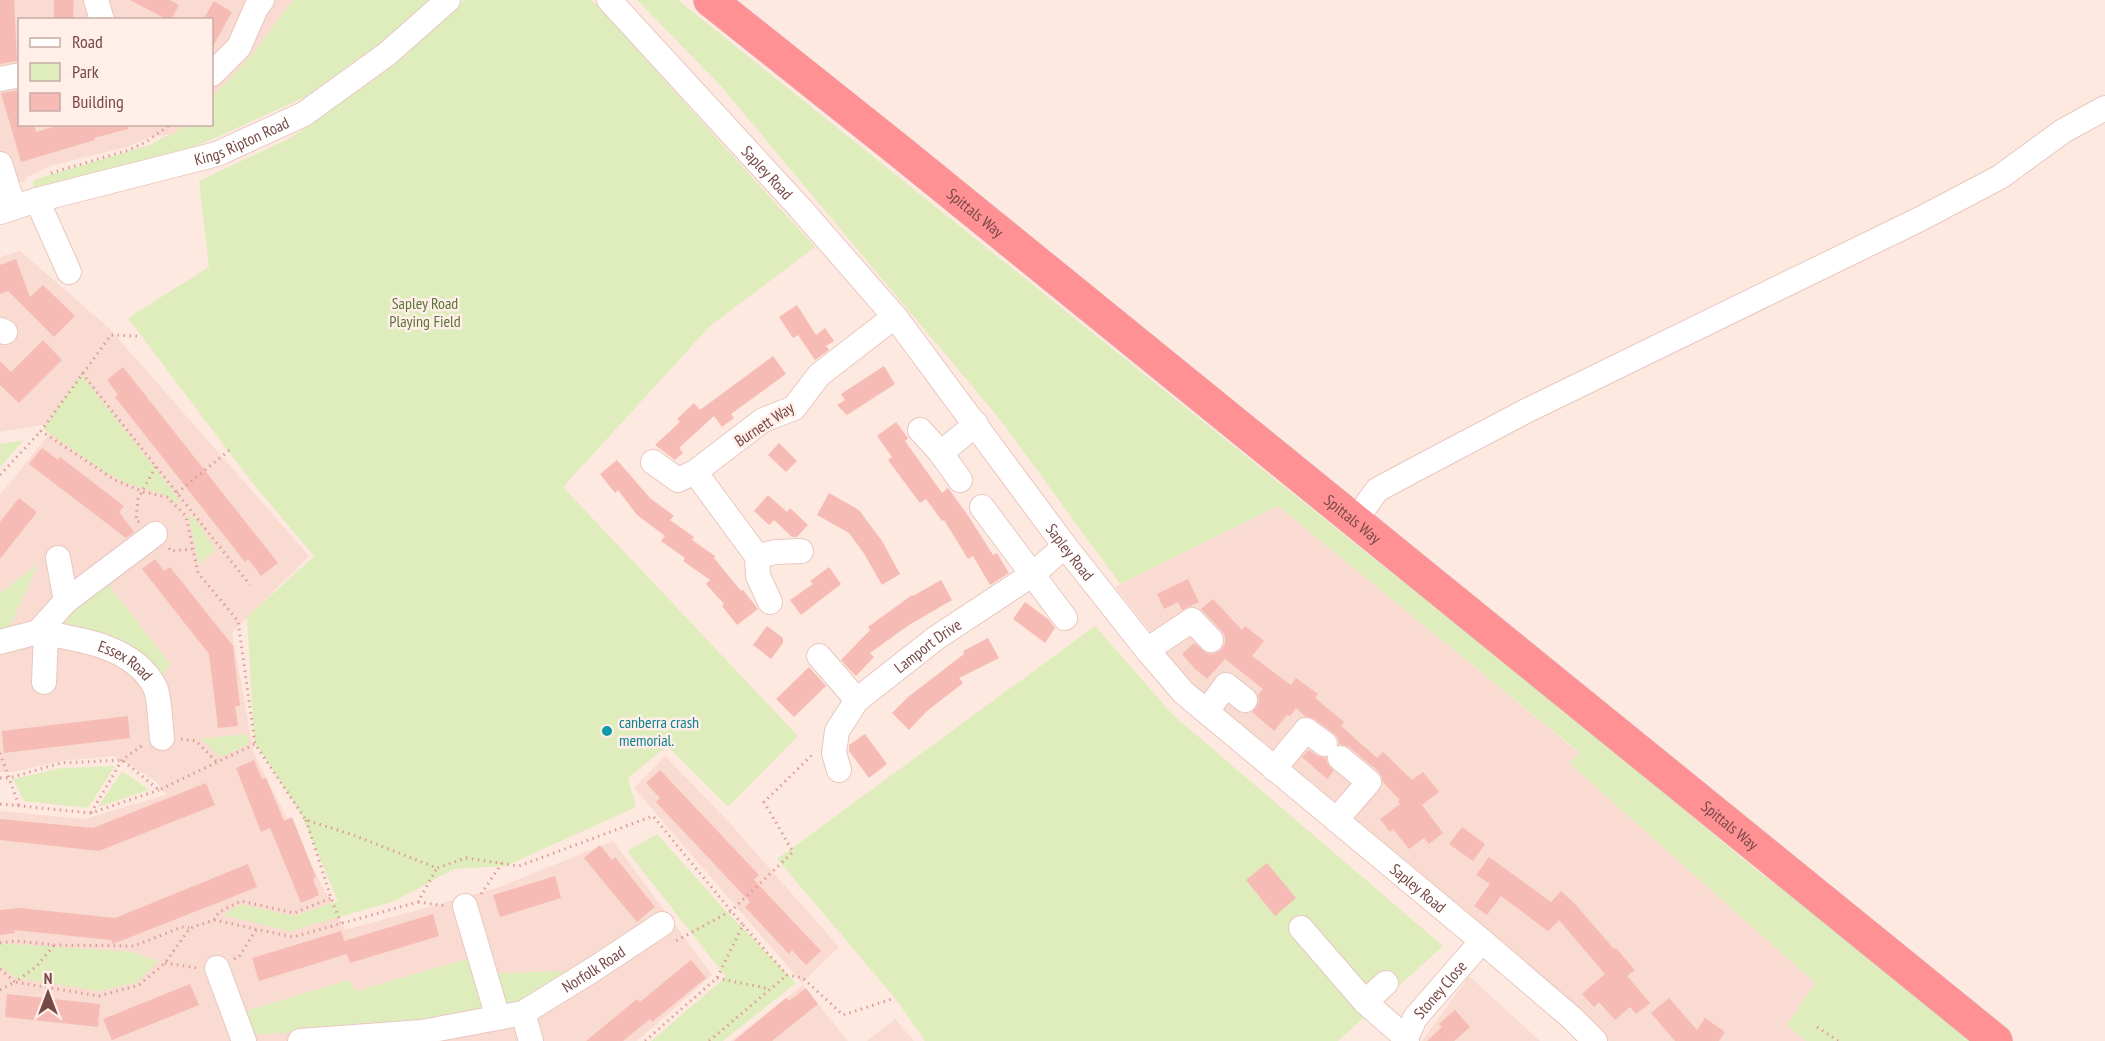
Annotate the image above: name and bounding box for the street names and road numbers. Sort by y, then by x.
street label: Kings Ripton Road [192,112,292,169]
street label: Sapley Road [737,141,797,204]
street label: Spittals Way [943,184,1008,242]
street label: Burnett Way [730,397,798,451]
street label: Spittals Way [1320,490,1385,548]
street label: Sapley Road [1042,520,1098,585]
street label: Lamport Drive [890,614,965,677]
street label: Essex Road [96,636,157,684]
street label: Spittals Way [1698,796,1763,854]
street label: Sapley Road [1386,859,1450,917]
street label: Norfolk Road [558,941,629,997]
street label: Stoney Close [1409,956,1471,1023]

